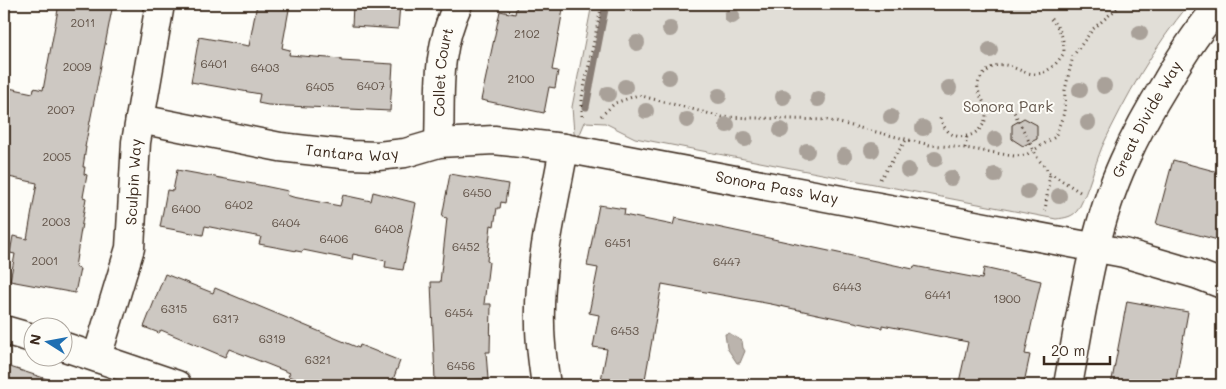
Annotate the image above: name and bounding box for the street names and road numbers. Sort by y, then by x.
street label: Collet Court [429,25,457,117]
street label: Great Divide Way [1107,57,1186,181]
street label: Sculpin Way [120,138,145,226]
street label: Tantara Way [304,139,400,165]
street label: Sonora Pass Way [714,166,840,208]

